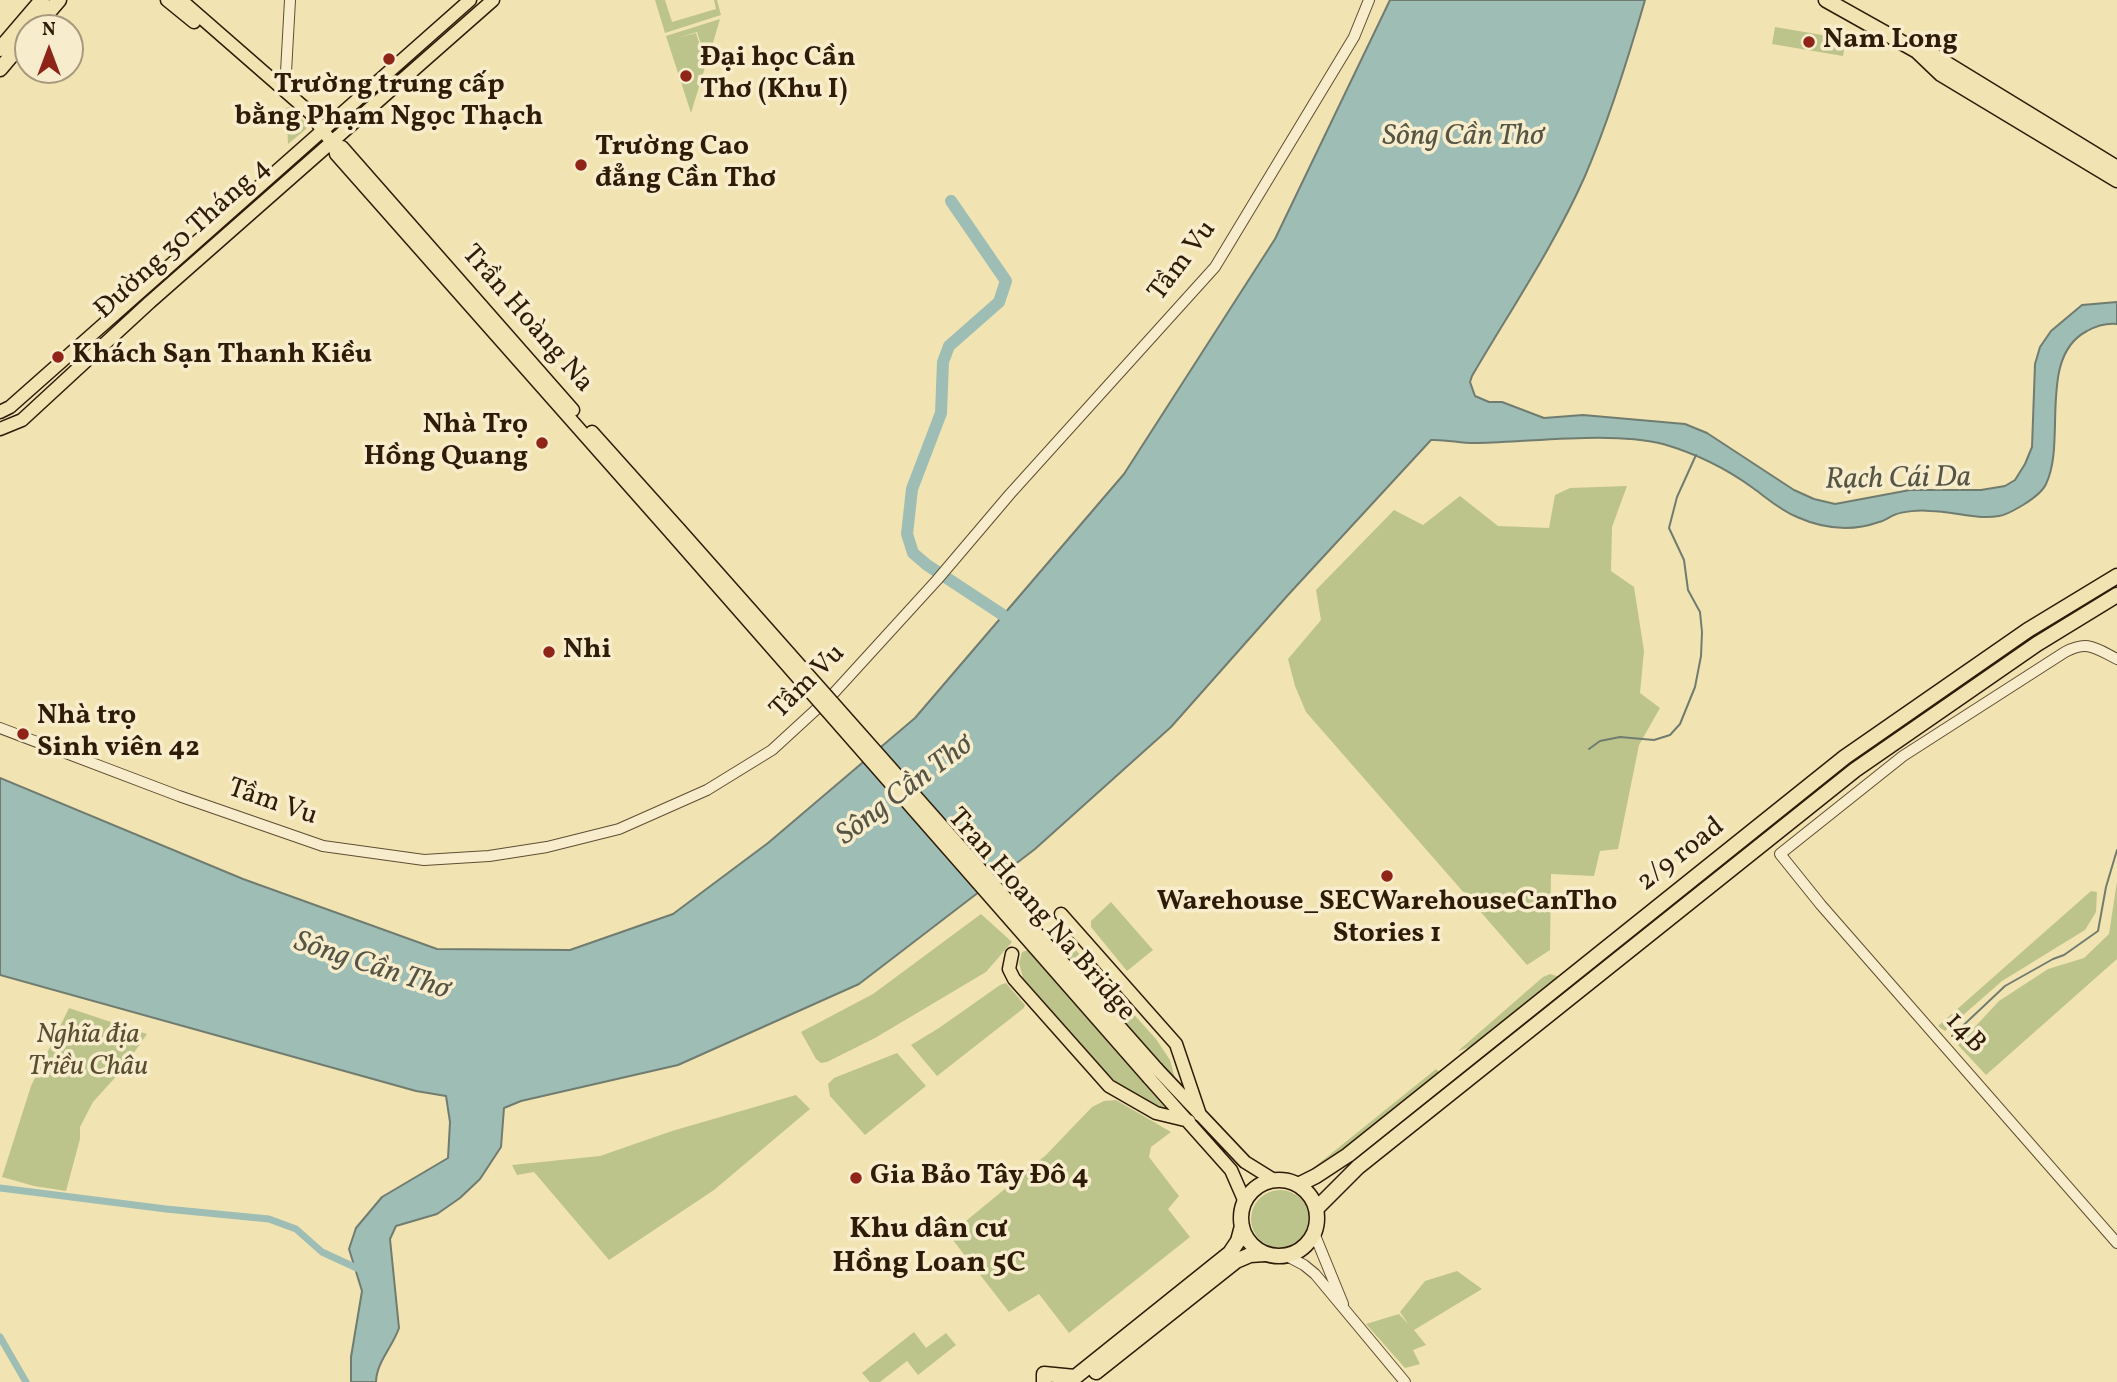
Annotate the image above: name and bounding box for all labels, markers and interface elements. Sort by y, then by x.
north arrow [14,14,84,84]
text: N [42,17,56,43]
place label: Nam Long [1823,25,1958,59]
marker: Nam Long [1801,34,1817,50]
place label: Đại học Cần Thơ (Khu I) [700,43,856,109]
marker: Trường trung cấp bằng Phạm Ngọc Thạch [381,51,397,67]
marker: Đại học Cần Thơ (Khu I) [678,68,694,84]
place label: Trường trung cấp bằng Phạm Ngọc Thạch [235,70,543,136]
water label: Sông Cần Thơ [1382,120,1544,156]
place label: Trường Cao đẳng Cần Thơ [595,132,777,198]
street label: Đường 30 Tháng 4 [89,152,279,328]
marker: Trường Cao đẳng Cần Thơ [573,157,589,173]
street label: Tầm Vu [1143,215,1225,309]
street label: Trần Hoàng Na [453,239,599,401]
place label: Khách Sạn Thanh Kiều [72,340,372,374]
marker: Khách Sạn Thanh Kiều [50,349,66,365]
place label: Nhà Trọ Hồng Quang [364,410,528,476]
marker: Nhà Trọ Hồng Quang [534,435,550,451]
water label: Rạch Cái Da [1825,462,1971,500]
place label: Nhi [563,635,611,669]
street label: Tầm Vu [764,638,854,728]
marker: Nhi [541,644,557,660]
place label: Nhà trọ Sinh viên 42 [37,701,200,767]
marker: Nhà trọ Sinh viên 42 [15,726,31,742]
water label: Sông Cần Thơ [831,729,981,855]
street label: Tầm Vu [223,773,321,835]
street label: Tran Hoang Na Bridge [938,803,1142,1029]
street label: 2/9 road [1632,811,1732,901]
marker: Warehouse_SECWarehouseCanTho Stories 1 [1379,868,1395,884]
place label: Warehouse_SECWarehouseCanTho Stories 1 [1157,887,1617,953]
water label: Sông Cần Thơ [289,926,453,1010]
street label: 14B [1936,1006,1992,1062]
park label: Nghĩa địa Triều Châu [28,1020,148,1086]
place label: Gia Bảo Tây Đô 4 [870,1161,1089,1195]
marker: Gia Bảo Tây Đô 4 [848,1170,864,1186]
district label: Khu dân cư Hồng Loan 5C [832,1213,1026,1284]

